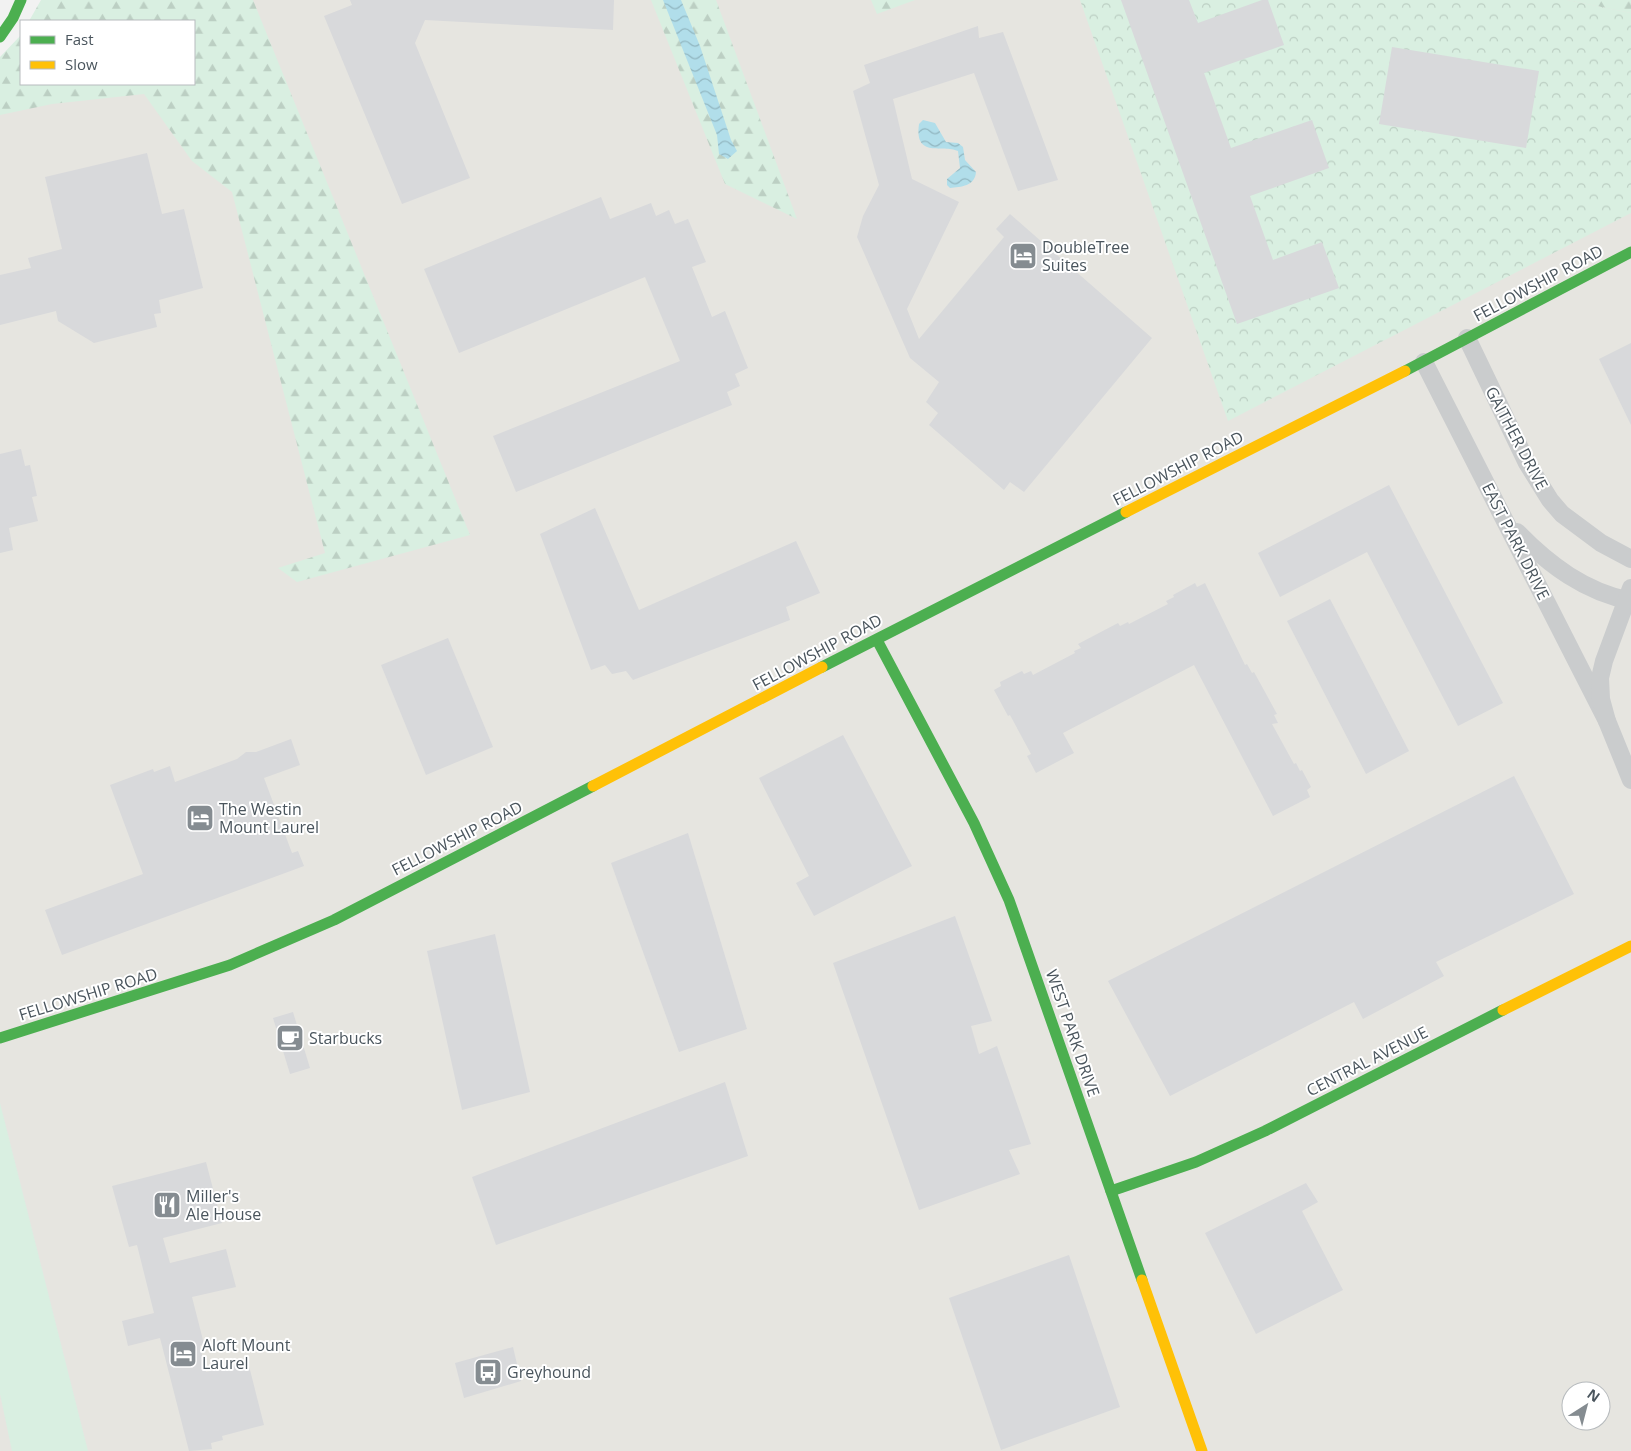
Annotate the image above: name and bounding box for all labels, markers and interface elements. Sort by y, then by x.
legend [20,20,195,85]
text: Fast [65,29,94,49]
text: Slow [65,54,98,74]
place label: DoubleTree Suites [1042,236,1129,276]
street label: FELLOWSHIP ROAD [1469,240,1607,326]
hotel icon: DoubleTree Suites [1008,241,1038,271]
street label: GAITHER DRIVE [1480,382,1554,494]
street label: FELLOWSHIP ROAD [1109,426,1247,510]
street label: EAST PARK DRIVE [1477,479,1555,603]
street label: FELLOWSHIP ROAD [748,609,886,695]
street label: FELLOWSHIP ROAD [388,796,526,880]
place label: The Westin Mount Laurel [219,798,319,838]
hotel icon: The Westin Mount Laurel [185,803,215,833]
street label: FELLOWSHIP ROAD [16,962,160,1026]
street label: WEST PARK DRIVE [1041,966,1105,1100]
street label: CENTRAL AVENUE [1303,1021,1431,1101]
cafe icon: Starbucks [275,1023,305,1053]
place label: Starbucks [309,1027,382,1049]
place label: Miller's Ale House [186,1185,261,1225]
restaurant icon: Miller's Ale House [152,1190,182,1220]
place label: Aloft Mount Laurel [202,1334,291,1374]
hotel icon: Aloft Mount Laurel [168,1339,198,1369]
bus stop icon: Greyhound [473,1357,503,1387]
place label: Greyhound [507,1361,591,1383]
north arrow [1561,1381,1611,1431]
text: N [1584,1384,1604,1406]

